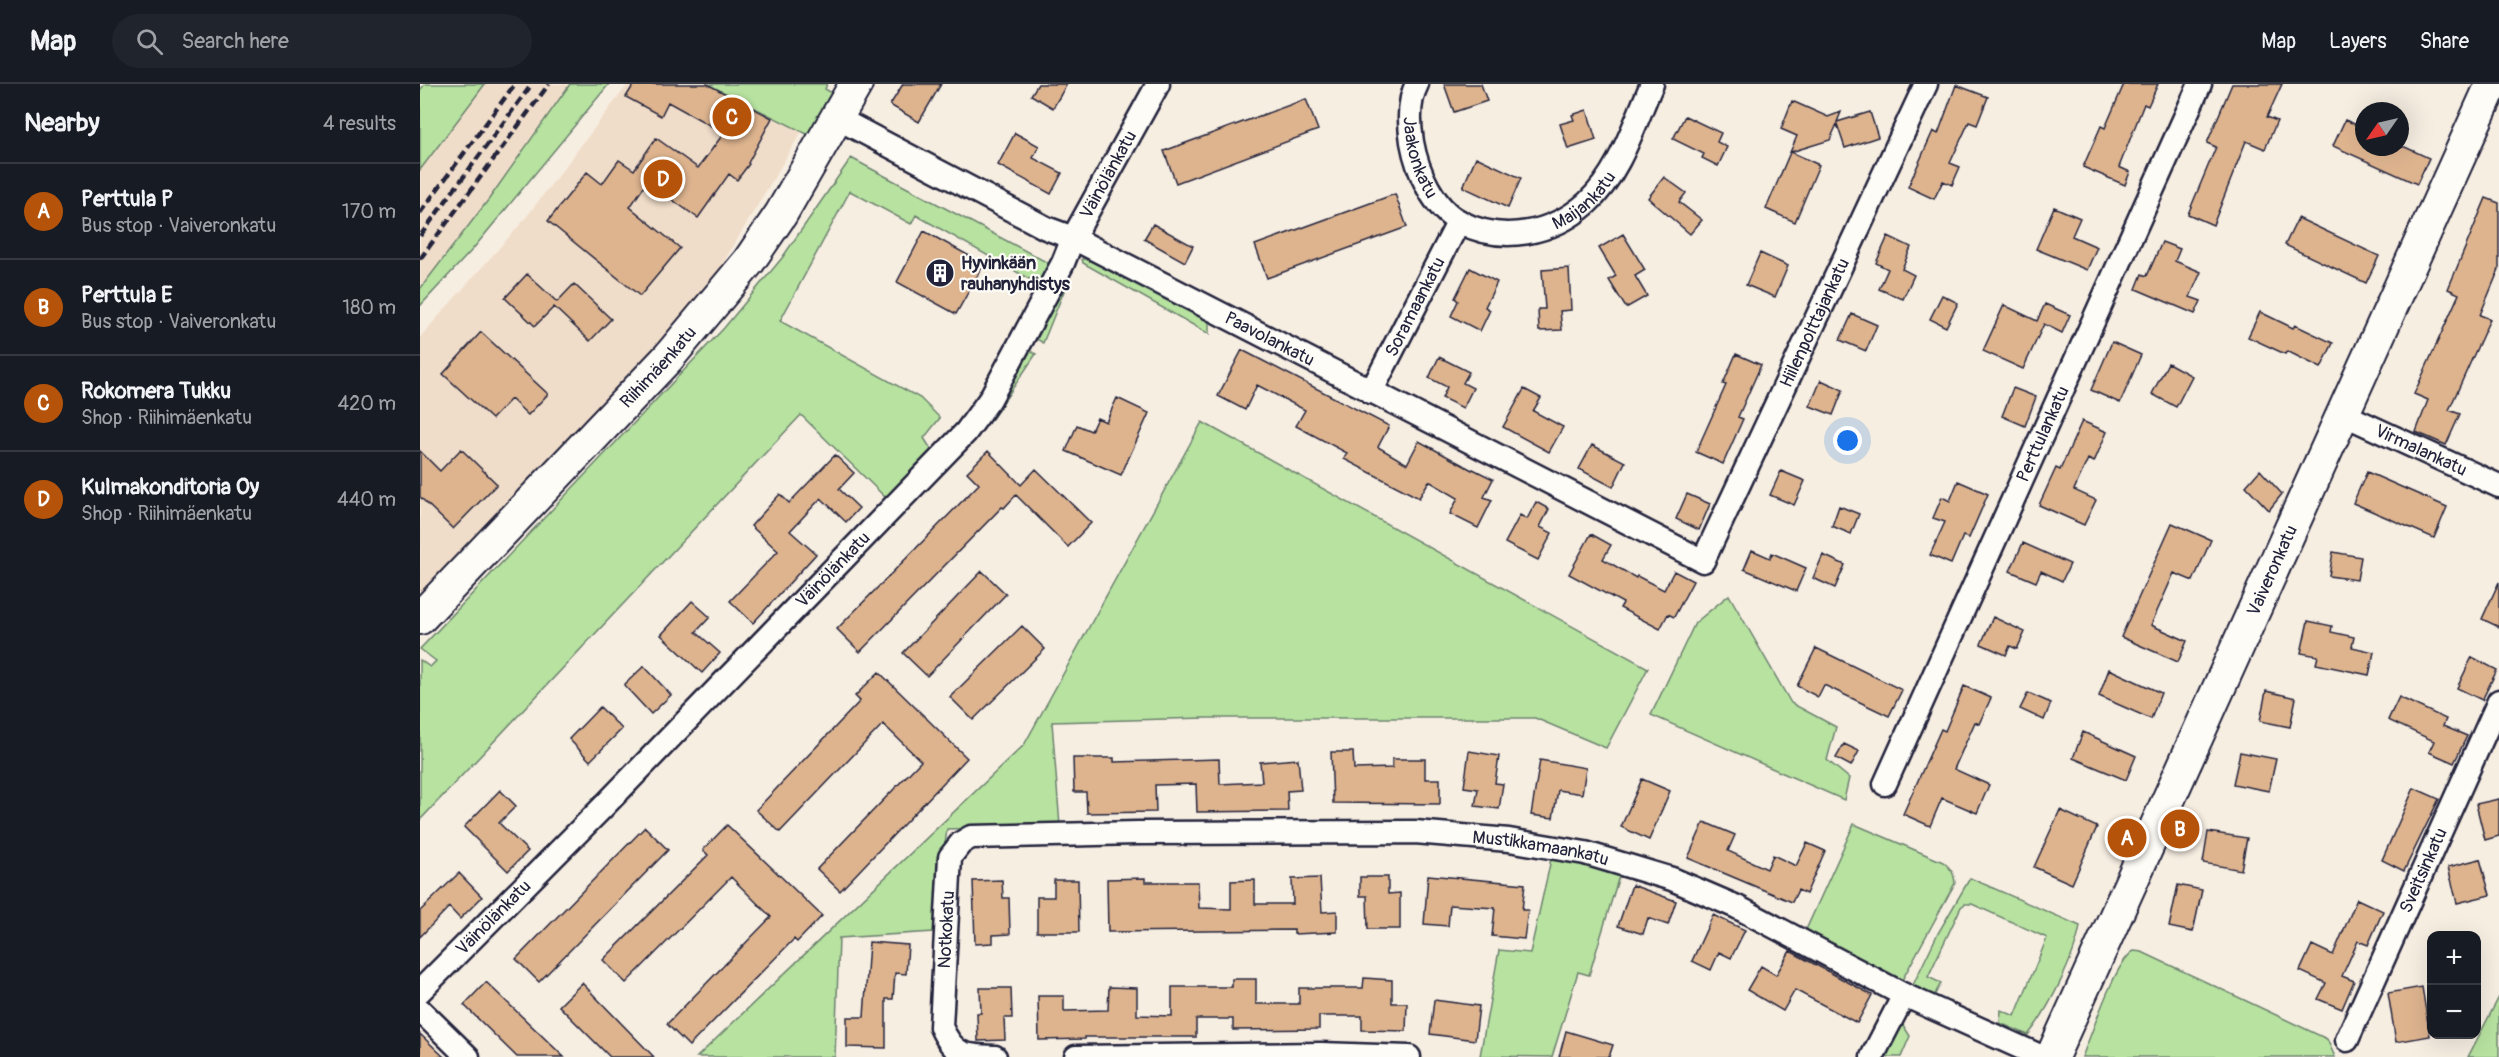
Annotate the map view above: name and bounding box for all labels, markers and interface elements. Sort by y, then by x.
search box [112,14,532,68]
text: Map [30,24,76,59]
icon: search [133,25,166,58]
text: Search here [181,27,289,55]
text: Map [2261,28,2296,55]
text: Layers [2329,28,2387,55]
text: Share [2420,28,2469,55]
pin: C [712,94,752,140]
north arrow [2355,102,2409,156]
text: Nearby [24,107,100,139]
text: 4 results [323,111,396,136]
street label: Jaakonkatu [1398,116,1443,203]
street label: Väinölänkatu [1074,126,1142,223]
pin: D [644,156,682,202]
street label: Maijankatu [1548,167,1621,235]
text: Perttula P [81,185,173,213]
text: A [37,199,50,224]
text: 170 m [342,199,396,224]
text: Bus stop · Vaiveronkatu [81,213,276,238]
place label: Hyvinkään rauhanyhdistys [961,252,1071,296]
street label: Soramaankatu [1380,253,1450,360]
street label: Hiilenpolttajankatu [1774,254,1854,391]
building icon: Hyvinkään rauhanyhdistys [924,257,956,289]
text: Perttula E [81,281,172,309]
text: B [38,295,49,320]
text: 180 m [342,295,396,320]
street label: Paavolankatu [1221,306,1318,371]
text: Bus stop · Vaiveronkatu [81,309,276,334]
street label: Riihimäenkatu [615,321,701,413]
text: Rokomera Tukku [81,377,231,405]
street label: Perttulankatu [2011,382,2074,485]
text: C [37,391,50,416]
text: 420 m [337,391,396,416]
text: Shop · Riihimäenkatu [81,405,252,430]
street label: Virmalankatu [2371,419,2471,481]
your location [1833,426,1862,455]
text: Kulmakonditoria Oy [81,473,259,501]
text: D [37,487,50,512]
text: 440 m [337,487,396,512]
text: Shop · Riihimäenkatu [81,501,252,526]
street label: Vaiveronkatu [2241,521,2303,620]
street label: Väinölänkatu [791,527,875,612]
pin: B [2160,806,2200,852]
pin: A [2108,816,2146,861]
street label: Sveitsinkatu [2394,824,2452,916]
street label: Mustikkamaankatu [1472,825,1612,871]
street label: Väinölänkatu [451,875,536,960]
street label: Notkokatu [933,890,960,969]
map controls [2427,931,2481,1039]
button: + [2427,931,2481,985]
button: − [2427,985,2481,1039]

